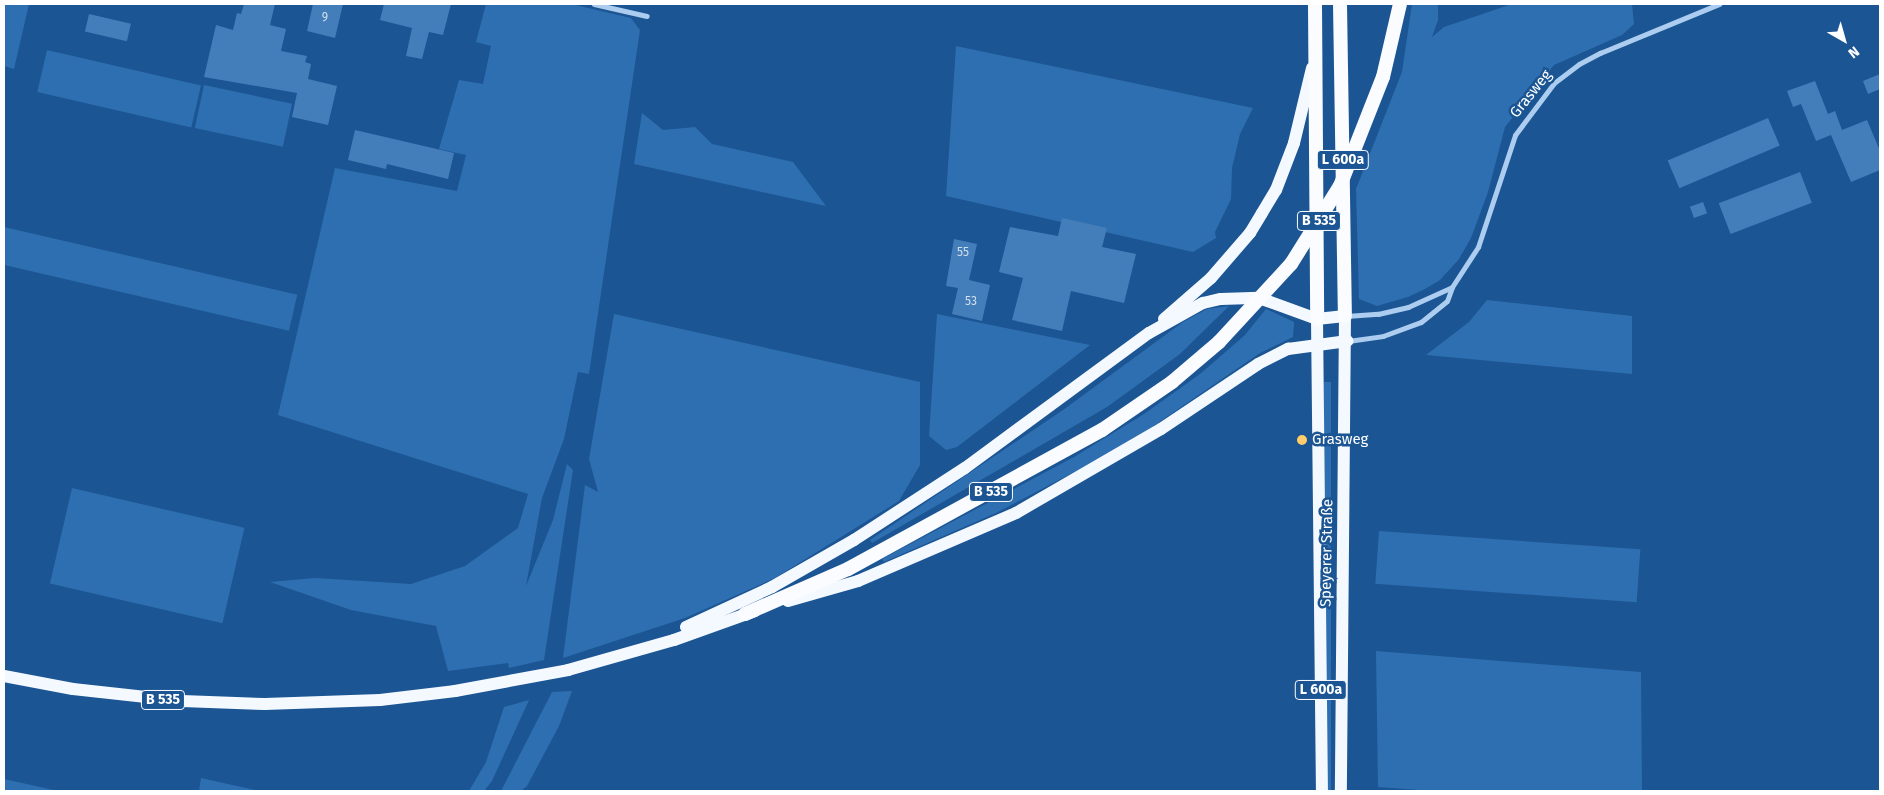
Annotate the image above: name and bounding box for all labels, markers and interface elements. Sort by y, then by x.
house number: 9 [322,11,328,25]
north arrow [1819,15,1869,65]
text: N [1845,43,1862,62]
street label: Grasweg [1506,66,1556,122]
road number: L 600a [1317,148,1369,172]
road number: B 535 [1296,210,1342,232]
house number: 55 [957,246,969,260]
house number: 53 [965,295,977,309]
place label: Grasweg [1312,431,1368,449]
marker: Grasweg [1296,434,1308,446]
road number: B 535 [968,481,1014,504]
street label: Speyerer Straße [1317,499,1337,607]
road number: L 600a [1295,678,1347,702]
road number: B 535 [140,688,186,712]

